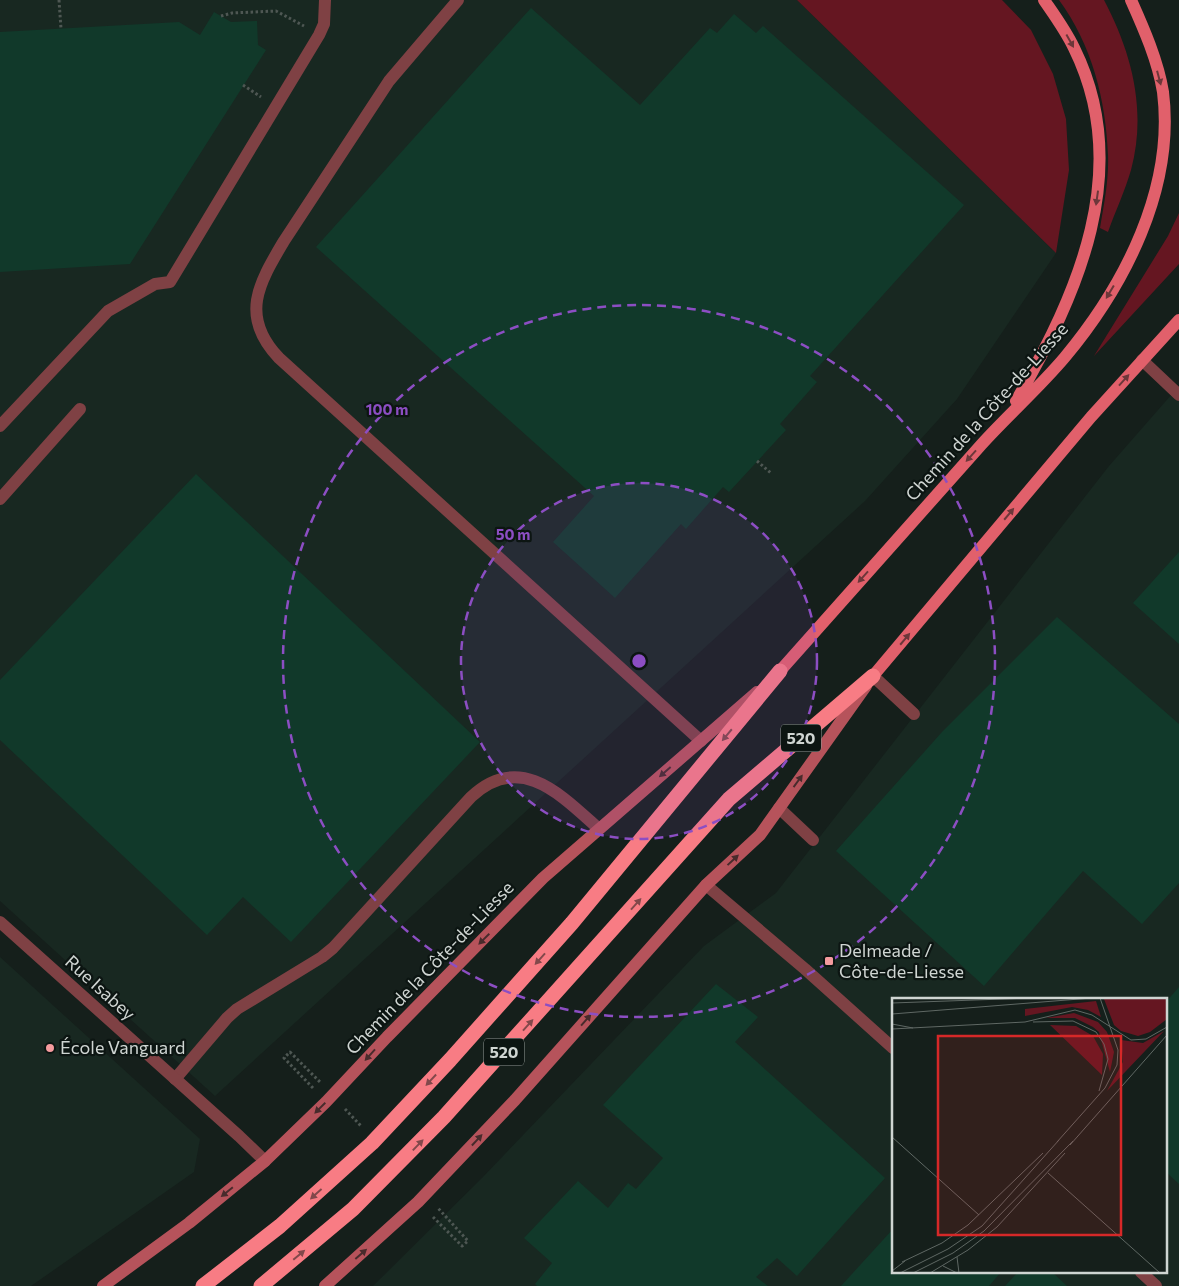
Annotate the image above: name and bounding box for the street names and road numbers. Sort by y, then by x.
street label: Chemin de la Côte-de-Liesse [900,318,1072,505]
road number: 520 [781,724,821,751]
street label: Chemin de la Côte-de-Liesse [341,876,518,1058]
street label: Rue Isabey [61,950,140,1024]
road number: 520 [484,1038,524,1066]

